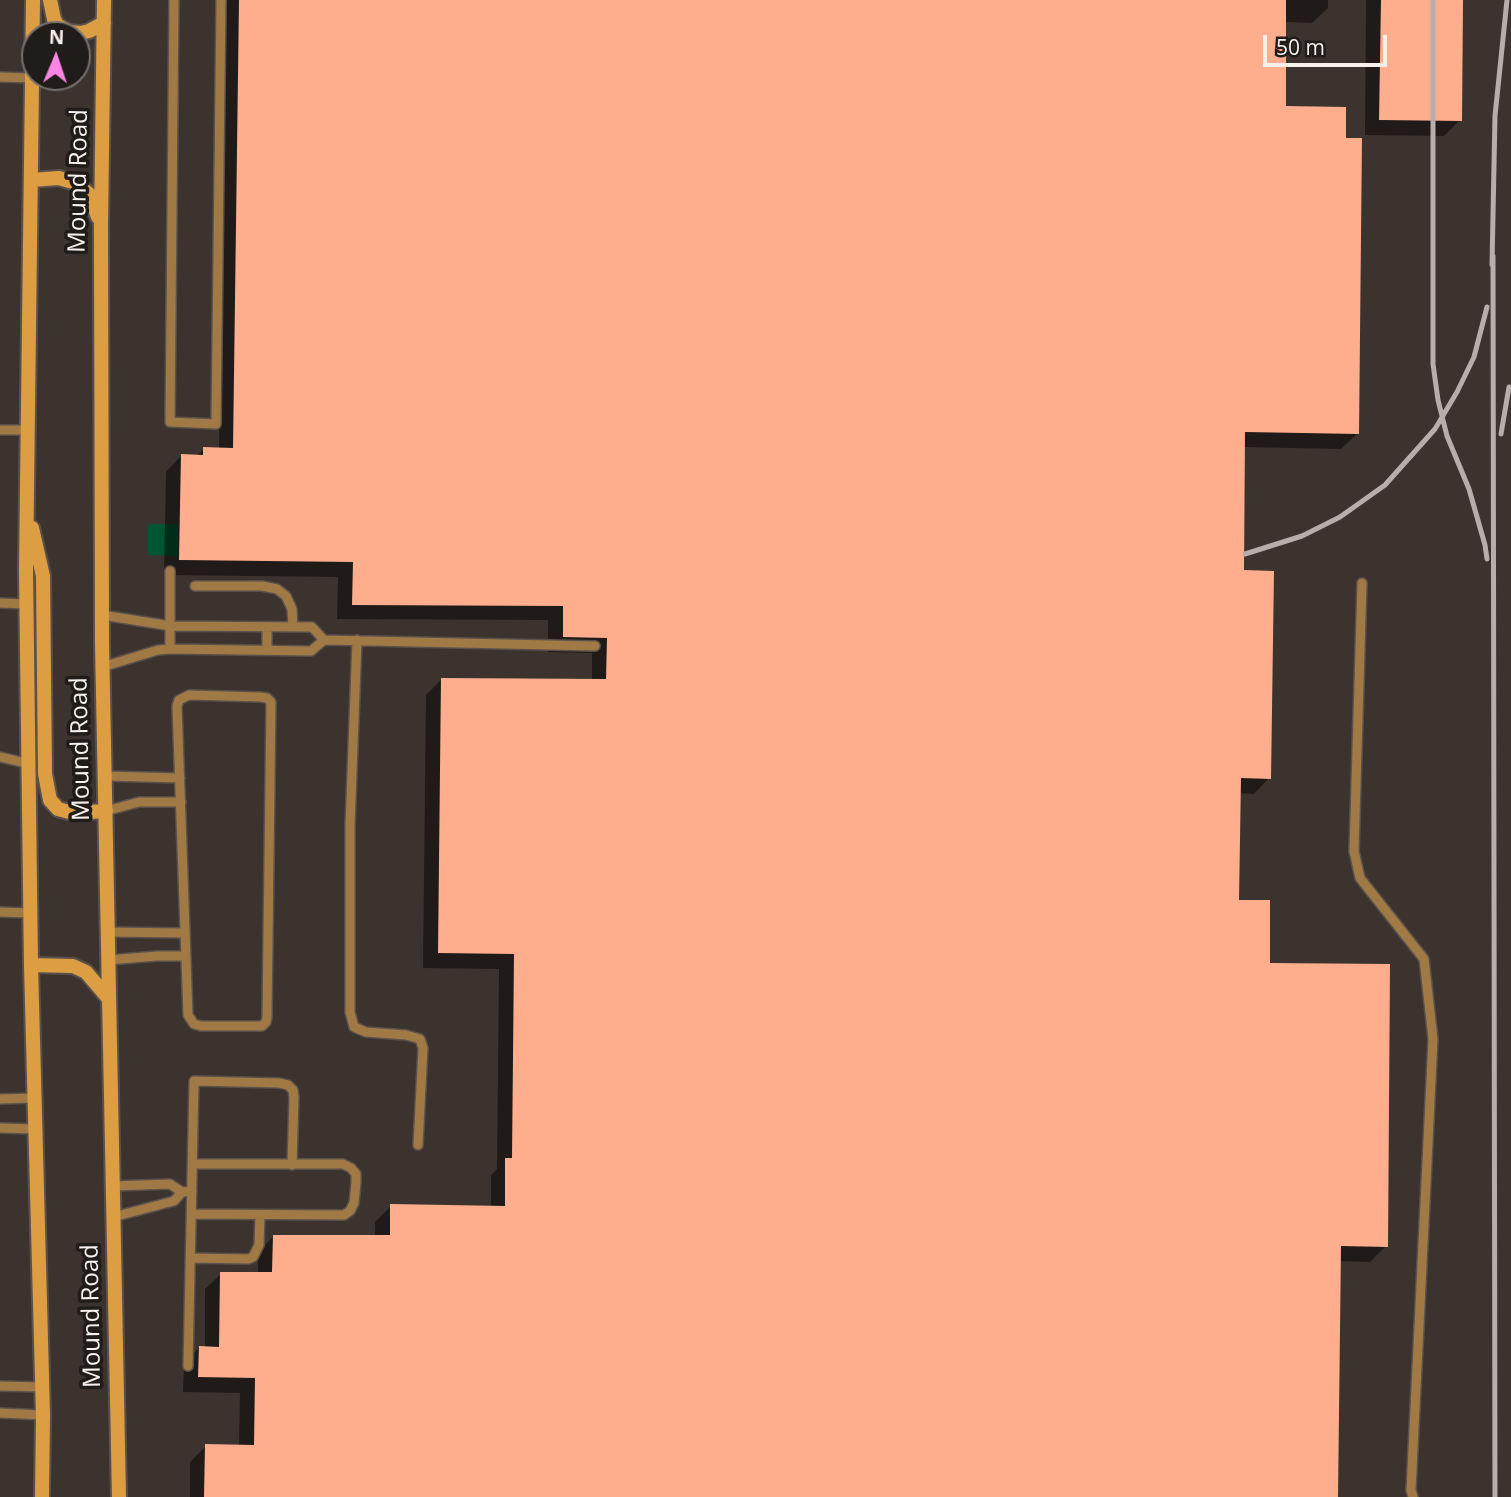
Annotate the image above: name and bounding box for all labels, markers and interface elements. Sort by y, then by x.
north arrow [21,21,91,91]
scale bar [1266,21,1390,65]
text: N [48,24,65,50]
text: 50 m [1276,33,1325,61]
street label: Mound Road [63,109,95,253]
street label: Mound Road [65,677,97,821]
street label: Mound Road [76,1244,108,1388]

